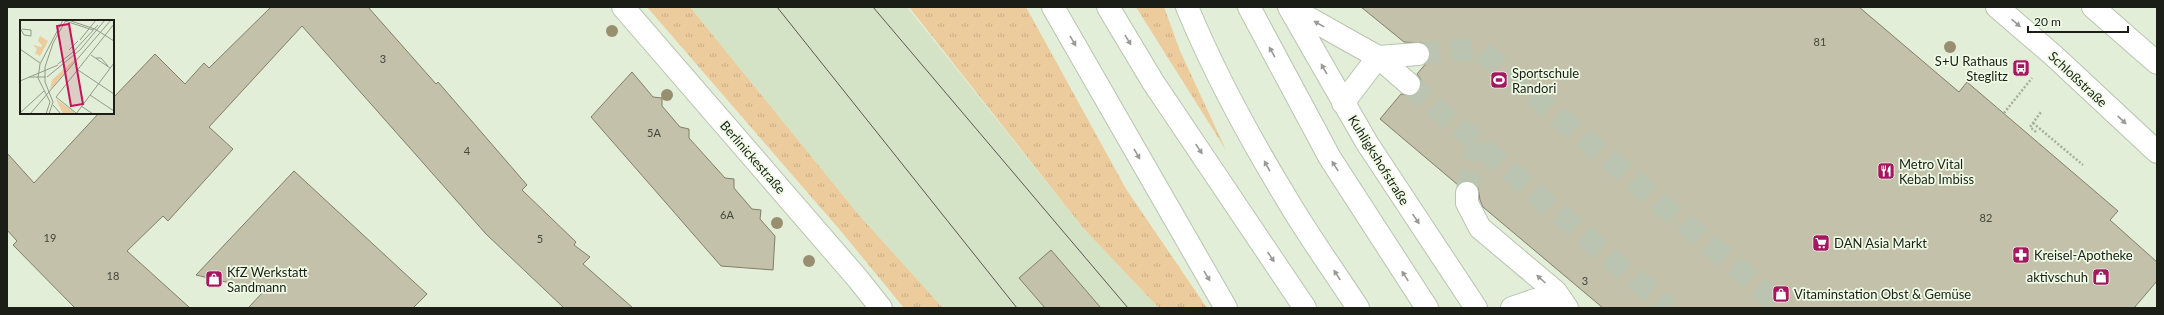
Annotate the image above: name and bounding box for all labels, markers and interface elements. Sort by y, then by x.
scale bar [2028,8,2128,34]
text: 20 m [2034,14,2061,29]
one-way arrow [2010,19,2021,28]
inset map [20,20,114,114]
one-way arrow [1313,20,1325,27]
one-way arrow [1124,34,1131,46]
one-way arrow [1069,35,1076,47]
house number: 81 [1814,35,1826,48]
one-way arrow [1269,47,1275,58]
street label: Schloßstraße [2045,48,2111,110]
house number: 3 [380,52,386,65]
place label: S+U Rathaus Steglitz [1935,53,2008,84]
bus stop icon: S+U Rathaus Steglitz [2011,58,2031,78]
one-way arrow [1321,63,1328,75]
place label: Sportschule Randori [1512,65,1579,96]
sports icon: Sportschule Randori [1489,70,1509,90]
street label: Kuhligkshofstraße [1345,112,1413,208]
one-way arrow [2117,115,2127,125]
street label: Berlinickestraße [717,117,789,197]
house number: 5A [647,126,661,139]
house number: 4 [464,144,471,157]
one-way arrow [1195,144,1203,155]
one-way arrow [1134,148,1141,160]
place label: Metro Vital Kebab Imbiss [1899,156,1975,187]
one-way arrow [1264,160,1271,171]
one-way arrow [1332,160,1339,172]
restaurant icon: Metro Vital Kebab Imbiss [1876,161,1896,181]
house number: 6A [720,208,734,221]
house number: 82 [1980,211,1992,224]
one-way arrow [1413,213,1420,225]
house number: 19 [44,231,56,244]
house number: 5 [537,232,543,245]
supermarket icon: DAN Asia Markt [1811,233,1831,253]
place label: DAN Asia Markt [1834,235,1927,251]
pharmacy icon: Kreisel-Apotheke [2011,245,2031,265]
place label: Kreisel-Apotheke [2034,247,2133,263]
one-way arrow [1268,251,1275,263]
place label: KfZ Werkstatt Sandmann [227,264,307,295]
shop icon: aktivschuh [2091,267,2111,287]
house number: 18 [107,269,119,282]
shop icon: KfZ Werkstatt Sandmann [204,269,224,289]
place label: aktivschuh [2027,269,2088,285]
one-way arrow [1204,270,1211,282]
one-way arrow [1333,270,1341,281]
one-way arrow [1401,270,1409,281]
one-way arrow [1536,274,1546,284]
house number: 3 [1582,274,1588,287]
shop icon: Vitaminstation Obst & Gemüse [1771,284,1791,304]
place label: Vitaminstation Obst & Gemüse [1794,286,1971,302]

